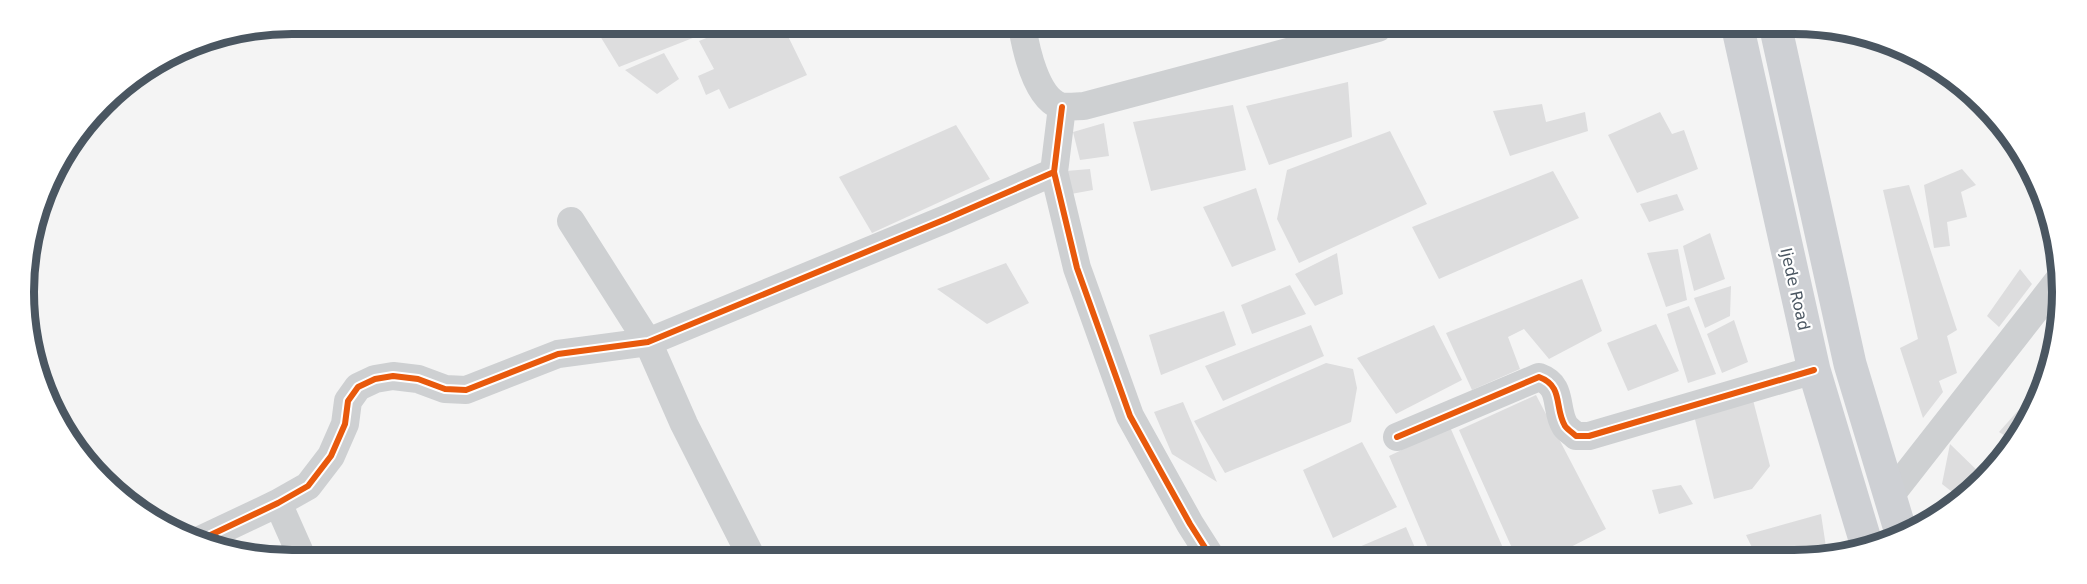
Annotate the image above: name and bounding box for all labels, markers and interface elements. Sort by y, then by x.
street label: Ijede Road [1776,246,1814,332]

